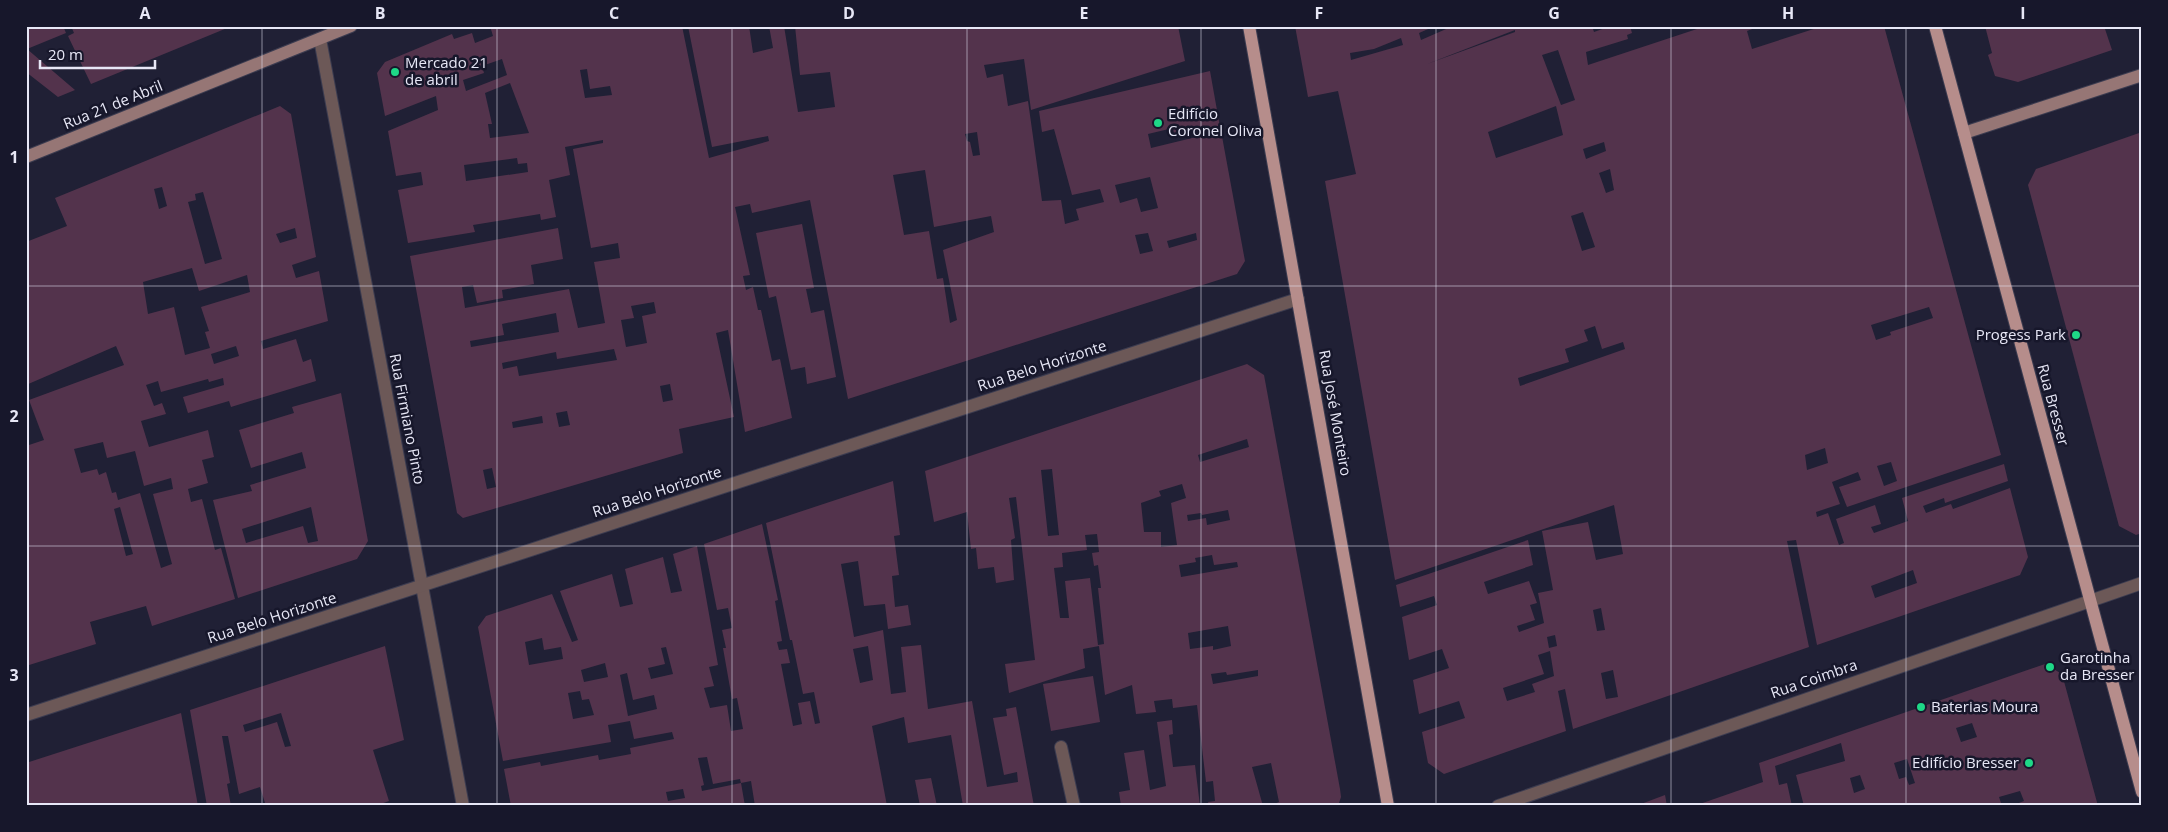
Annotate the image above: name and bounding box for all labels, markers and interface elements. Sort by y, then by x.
text: A [139,2,151,24]
text: B [375,2,385,24]
text: C [609,2,619,24]
text: D [843,2,855,24]
text: E [1080,2,1089,24]
text: F [1315,2,1323,24]
text: G [1548,2,1560,24]
text: H [1782,2,1794,24]
text: I [2020,2,2026,24]
scale bar [40,38,155,70]
text: 20 m [48,44,83,64]
place label: Mercado 21 de abril [405,52,488,89]
marker: Mercado 21 de abril [389,66,401,78]
street label: Rua 21 de Abril [60,75,165,133]
place label: Edifício Coronel Oliva [1168,103,1262,140]
marker: Edifício Coronel Oliva [1152,117,1164,129]
text: 1 [9,146,19,168]
place label: Progess Park [1976,324,2066,344]
marker: Progess Park [2070,329,2082,341]
street label: Rua Belo Horizonte [975,335,1109,395]
street label: Rua José Monteiro [1315,348,1357,477]
street label: Rua Firmiano Pinto [385,352,430,486]
street label: Rua Bresser [2033,362,2074,448]
text: 2 [9,405,19,427]
street label: Rua Belo Horizonte [590,461,724,521]
street label: Rua Belo Horizonte [205,587,339,647]
place label: Garotinha da Bresser [2060,647,2135,684]
street label: Rua Coimbra [1768,654,1860,702]
marker: Garotinha da Bresser [2044,661,2056,673]
text: 3 [9,664,19,686]
place label: Baterias Moura [1931,696,2038,716]
marker: Baterias Moura [1915,701,1927,713]
place label: Edifício Bresser [1912,752,2019,772]
marker: Edifício Bresser [2023,757,2035,769]

